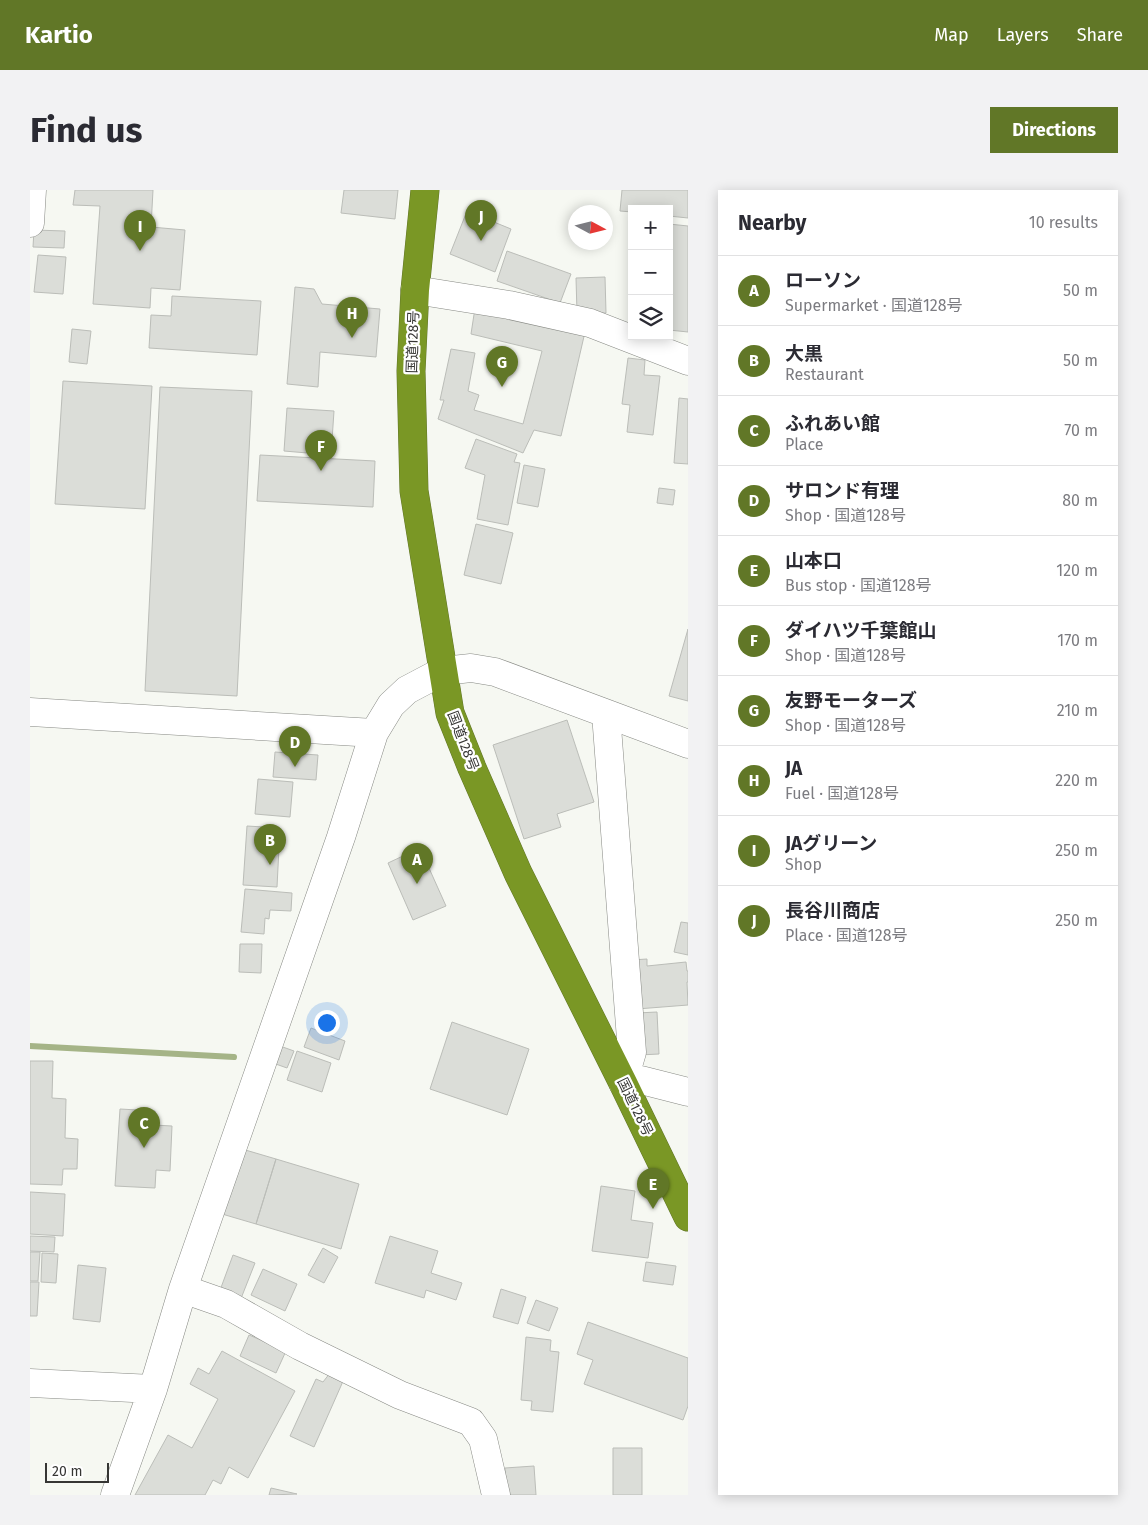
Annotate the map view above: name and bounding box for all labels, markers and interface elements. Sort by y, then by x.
text: Kartio [25,21,93,49]
text: Map [934,24,969,46]
text: Layers [997,24,1049,46]
text: Share [1077,24,1123,46]
button: Directions [990,107,1118,153]
text: Find us [30,109,142,151]
pin: J [465,200,497,241]
north arrow [568,205,613,250]
map controls [628,205,673,340]
button: + [628,205,673,250]
pin: I [124,210,156,251]
text: Nearby [738,210,806,236]
text: 10 results [1029,213,1098,232]
button: − [628,250,673,295]
text: ローソン [785,269,861,292]
text: A [749,281,759,300]
text: 50 m [1063,281,1098,300]
button: layers [628,295,673,340]
text: Supermarket · 国道128号 [785,296,963,315]
pin: H [336,297,368,338]
street label: 国道128号 [403,310,423,374]
text: 大黒 [785,342,823,365]
pin: G [486,346,518,387]
text: B [749,351,759,370]
text: 50 m [1063,351,1098,370]
text: Restaurant [785,365,864,384]
text: ふれあい館 [785,412,880,435]
text: C [749,421,759,440]
text: 70 m [1064,421,1098,440]
pin: F [305,430,337,471]
text: Place [785,435,824,454]
text: サロンド有理 [785,479,899,502]
text: D [749,491,759,510]
text: 80 m [1062,491,1098,510]
text: Shop · 国道128号 [785,506,906,525]
text: 山本口 [785,549,842,572]
text: E [750,561,758,580]
text: 120 m [1056,561,1098,580]
text: Bus stop · 国道128号 [785,576,932,595]
text: ダイハツ千葉館山 [785,619,937,642]
text: F [750,631,758,650]
text: 170 m [1057,631,1098,650]
text: Shop · 国道128号 [785,646,906,665]
text: 友野モーターズ [785,689,917,712]
text: G [749,701,759,720]
text: 210 m [1057,701,1098,720]
street label: 国道128号 [444,709,482,773]
text: Shop · 国道128号 [785,716,906,735]
pin: D [279,726,311,767]
text: JA [785,757,802,780]
text: H [749,771,759,790]
text: 220 m [1055,771,1098,790]
text: Fuel · 国道128号 [785,784,899,803]
pin: B [254,824,286,865]
text: JAグリーン [785,832,877,855]
text: I [752,841,756,860]
text: 250 m [1055,841,1098,860]
pin: A [401,843,433,884]
text: Shop [785,855,822,874]
text: 長谷川商店 [785,899,880,922]
text: J [751,911,757,930]
text: 250 m [1055,911,1098,930]
text: Place · 国道128号 [785,926,907,945]
your location [314,1010,340,1036]
street label: 国道128号 [614,1075,656,1139]
pin: C [128,1107,160,1148]
pin: E [637,1168,669,1209]
scale bar [45,1460,109,1483]
text: 20 m [52,1463,82,1480]

